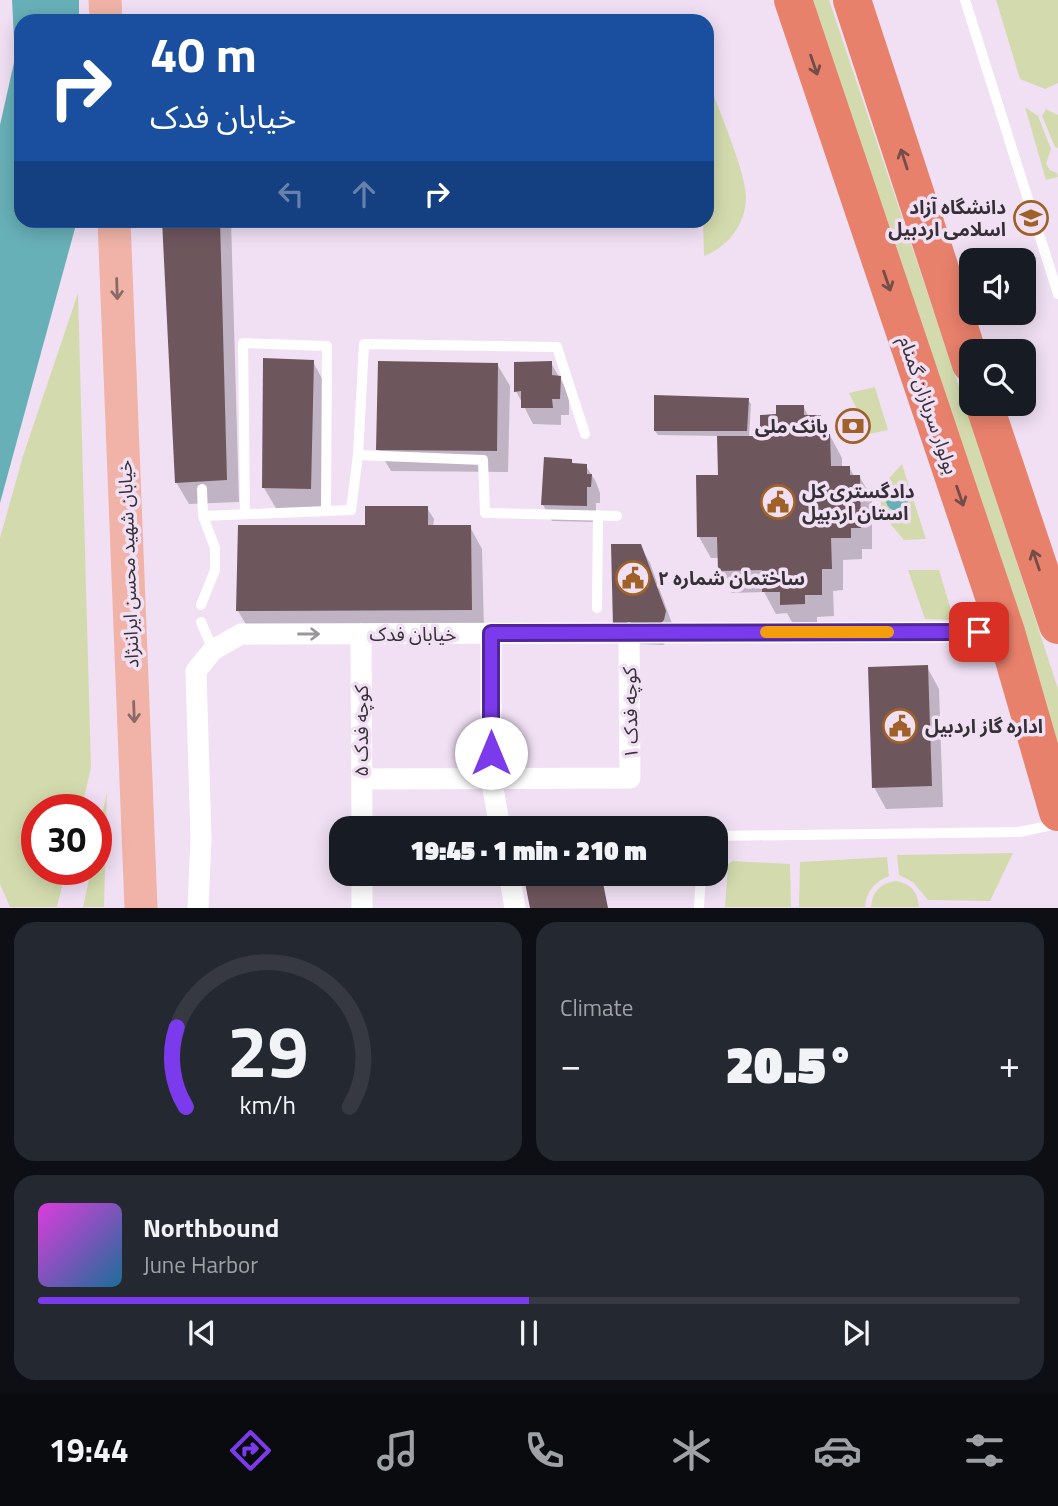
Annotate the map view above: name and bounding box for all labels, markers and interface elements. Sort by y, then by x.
text: 40 m [150,16,257,91]
icon: right [35,42,126,133]
one-way arrow [808,54,821,76]
text: خیابان فدک [150,92,296,140]
one-way arrow [897,149,910,171]
icon: left [272,175,310,213]
icon: ahead [345,175,383,213]
icon: right [418,175,456,213]
place label: دانشگاه آزاد اسلامی اردبیل [888,192,1006,243]
school or university icon: دانشگاه آزاد اسلامی اردبیل [1012,199,1050,237]
map controls [959,248,1036,416]
button: sound [959,248,1036,325]
one-way arrow [882,269,894,291]
one-way arrow [110,277,123,300]
street label: بولوار سربازان گمنام [891,332,967,478]
button: search [959,339,1036,416]
bank icon: بانک ملی [834,407,872,445]
place label: بانک ملی [755,411,828,440]
street label: خیابان شهید محسن ایراننژاد [109,460,146,668]
place label: دادگستری کل استان اردبیل [802,476,915,527]
public building icon: دادگستری کل استان اردبیل [759,483,797,521]
one-way arrow [954,485,967,507]
one-way arrow [1029,550,1041,572]
public building icon: ساختمان شماره ۲ [614,559,652,597]
place label: ساختمان شماره ۲ [658,563,805,592]
pin [949,602,1009,662]
icon: arrive [960,613,998,651]
street label: خیابان فدک [370,619,456,648]
one-way arrow [297,627,320,641]
street label: کوچه فدک ۱ [614,666,645,759]
street label: کوچه فدک ۵ [346,684,375,777]
one-way arrow [127,700,140,723]
public building icon: اداره گاز اردبیل [881,707,919,745]
place label: اداره گاز اردبیل [925,711,1043,740]
position arrow [454,716,528,790]
speed limit sign: 30 [21,794,112,885]
text: 19:45 · 1 min · 210 m [410,831,647,870]
text: Climate [560,990,633,1025]
text: 29 [227,996,309,1106]
text: 20.5° [725,1024,855,1103]
text: − [560,1035,581,1093]
text: + [999,1035,1020,1093]
text: km/h [240,1086,296,1124]
text: Northbound [143,1208,279,1247]
text: June Harbor [143,1247,258,1282]
icon: previous [183,1314,221,1352]
icon: pause [510,1314,548,1352]
icon: next [837,1314,875,1352]
text: 19:44 [49,1426,129,1474]
icon: directions [226,1426,275,1475]
icon: music [373,1426,422,1475]
icon: phone [520,1426,569,1475]
icon: climate [667,1426,716,1475]
icon: car [813,1426,862,1475]
icon: filters [960,1426,1009,1475]

